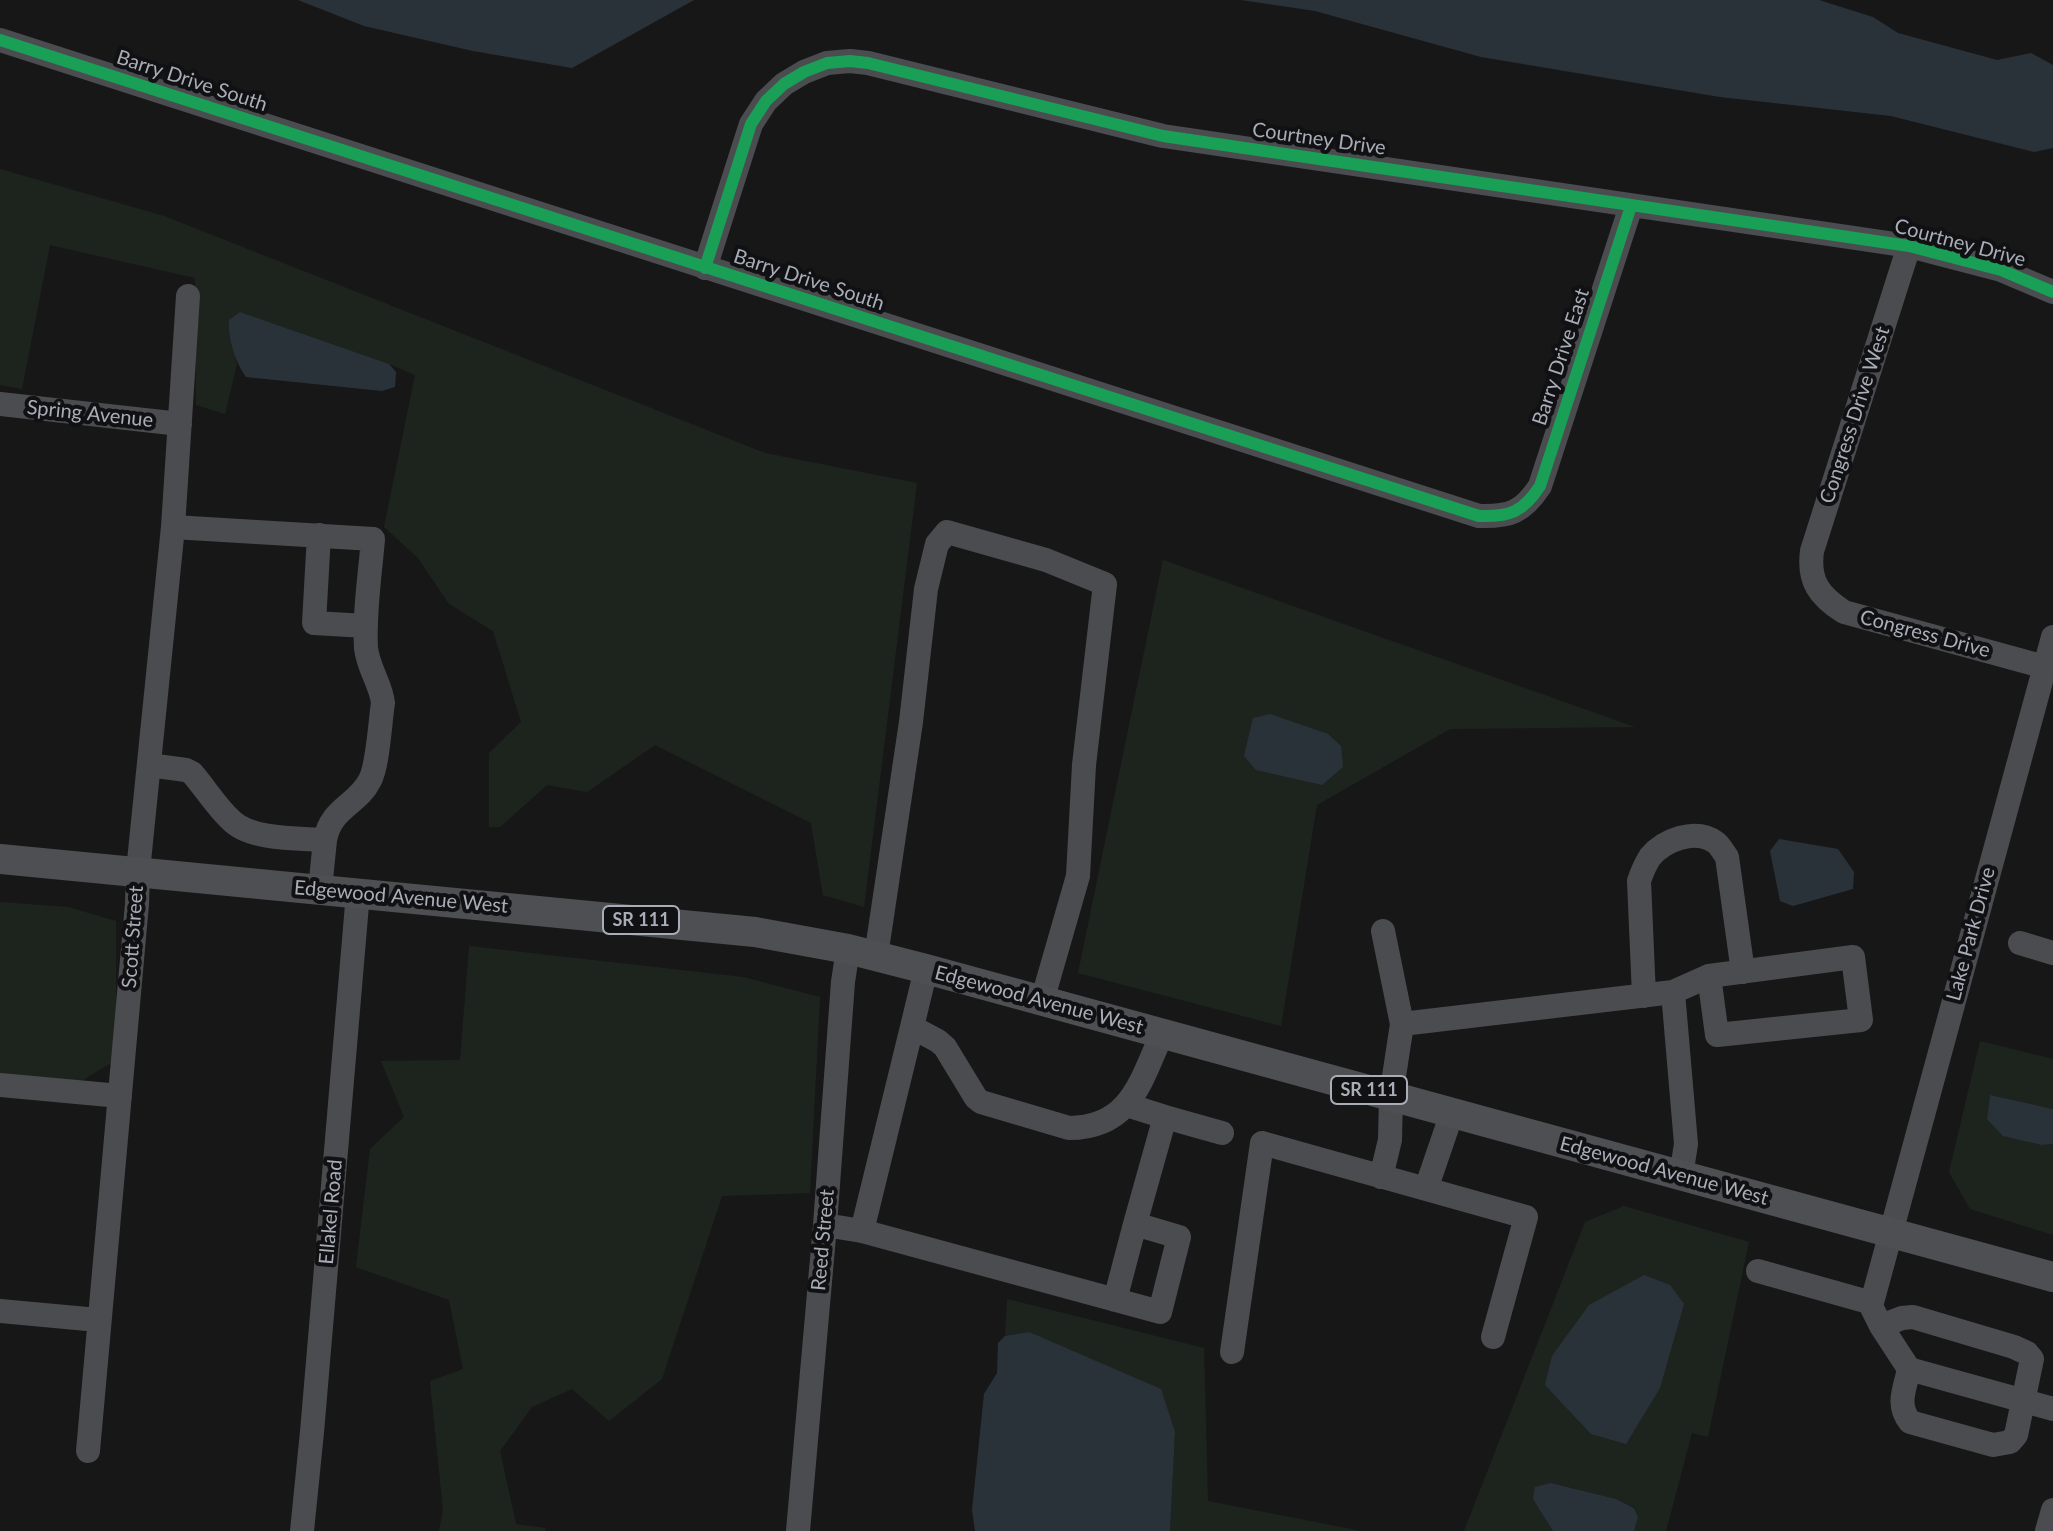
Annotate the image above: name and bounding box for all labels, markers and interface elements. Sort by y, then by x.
street label: Barry Drive South [114,45,270,117]
street label: Courtney Drive [1251,118,1387,160]
street label: Courtney Drive [1892,214,2028,272]
street label: Barry Drive South [731,244,887,316]
street label: Barry Drive East [1528,285,1594,429]
street label: Congress Drive West [1815,323,1895,507]
street label: Spring Avenue [26,395,154,433]
street label: Congress Drive [1857,605,1993,663]
street label: Lake Park Drive [1942,865,2000,1003]
street label: Edgewood Avenue West [293,876,509,918]
street label: Scott Street [117,885,149,989]
road number: SR 111 [603,906,679,934]
street label: Edgewood Avenue West [932,961,1146,1039]
road number: SR 111 [1331,1076,1407,1104]
street label: Edgewood Avenue West [1557,1132,1771,1210]
street label: Ellakel Road [314,1159,348,1265]
street label: Reed Street [807,1188,839,1292]

